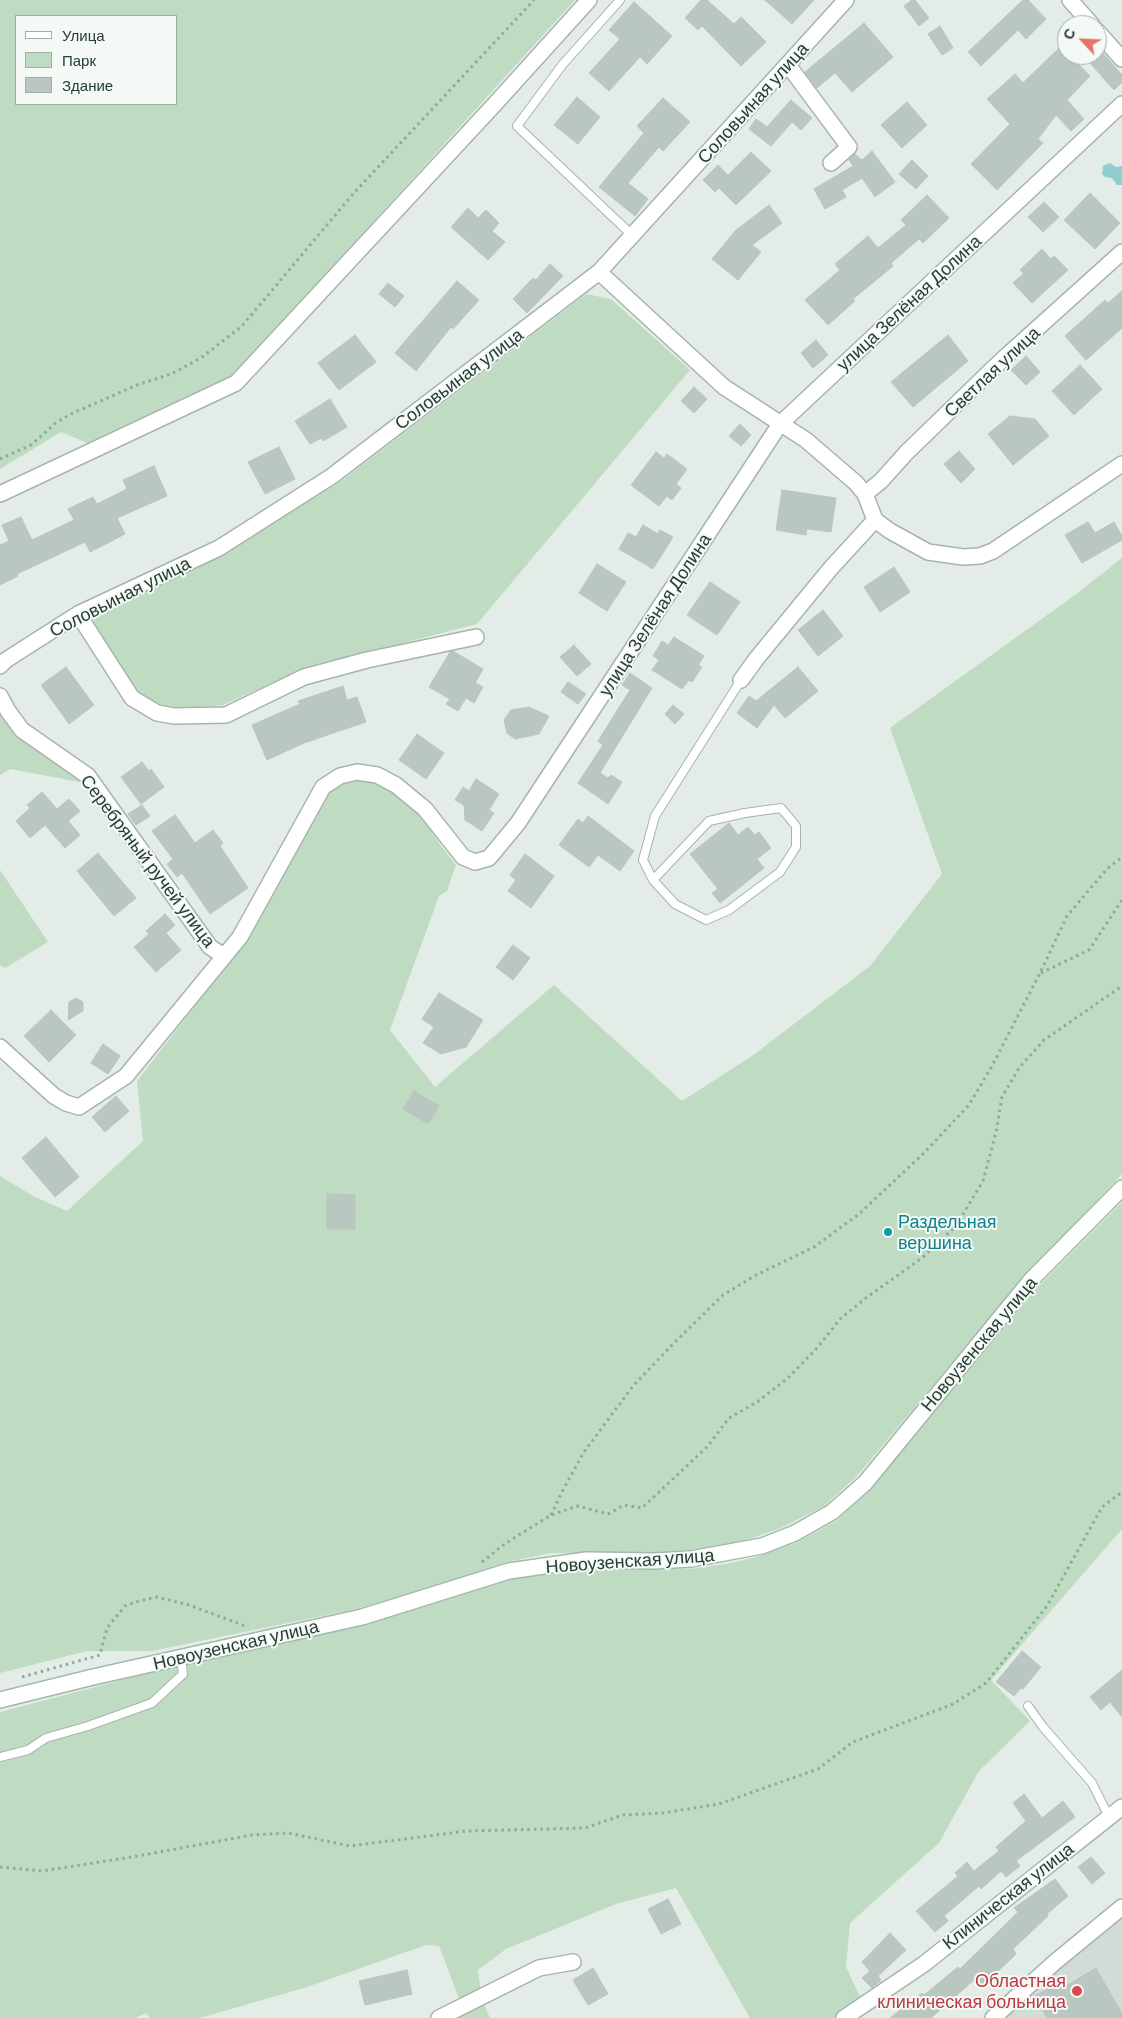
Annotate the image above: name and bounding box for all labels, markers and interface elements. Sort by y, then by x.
legend [15,15,178,105]
north arrow [1057,15,1107,65]
text: Улица [62,26,105,44]
text: С [1059,26,1079,42]
street label: Соловьиная улица [693,38,813,168]
text: Парк [62,51,96,69]
text: Здание [62,76,113,94]
street label: улица Зелёная Долина [832,230,986,376]
street label: Светлая улица [940,322,1044,422]
street label: Соловьиная улица [391,324,527,434]
street label: улица Зелёная Долина [594,530,716,700]
street label: Соловьиная улица [46,552,194,642]
street label: Серебряный ручей улица [76,770,220,952]
place label: Раздельная вершина [898,1211,997,1254]
marker: Раздельная вершина [882,1226,894,1238]
street label: Новоузенская улица [916,1272,1042,1416]
street label: Новоузенская улица [545,1544,715,1578]
street label: Новоузенская улица [151,1615,321,1675]
street label: Клиническая улица [938,1838,1078,1954]
place label: Областная клиническая больница [877,1970,1066,2012]
marker: Областная клиническая больница [1070,1984,1084,1998]

